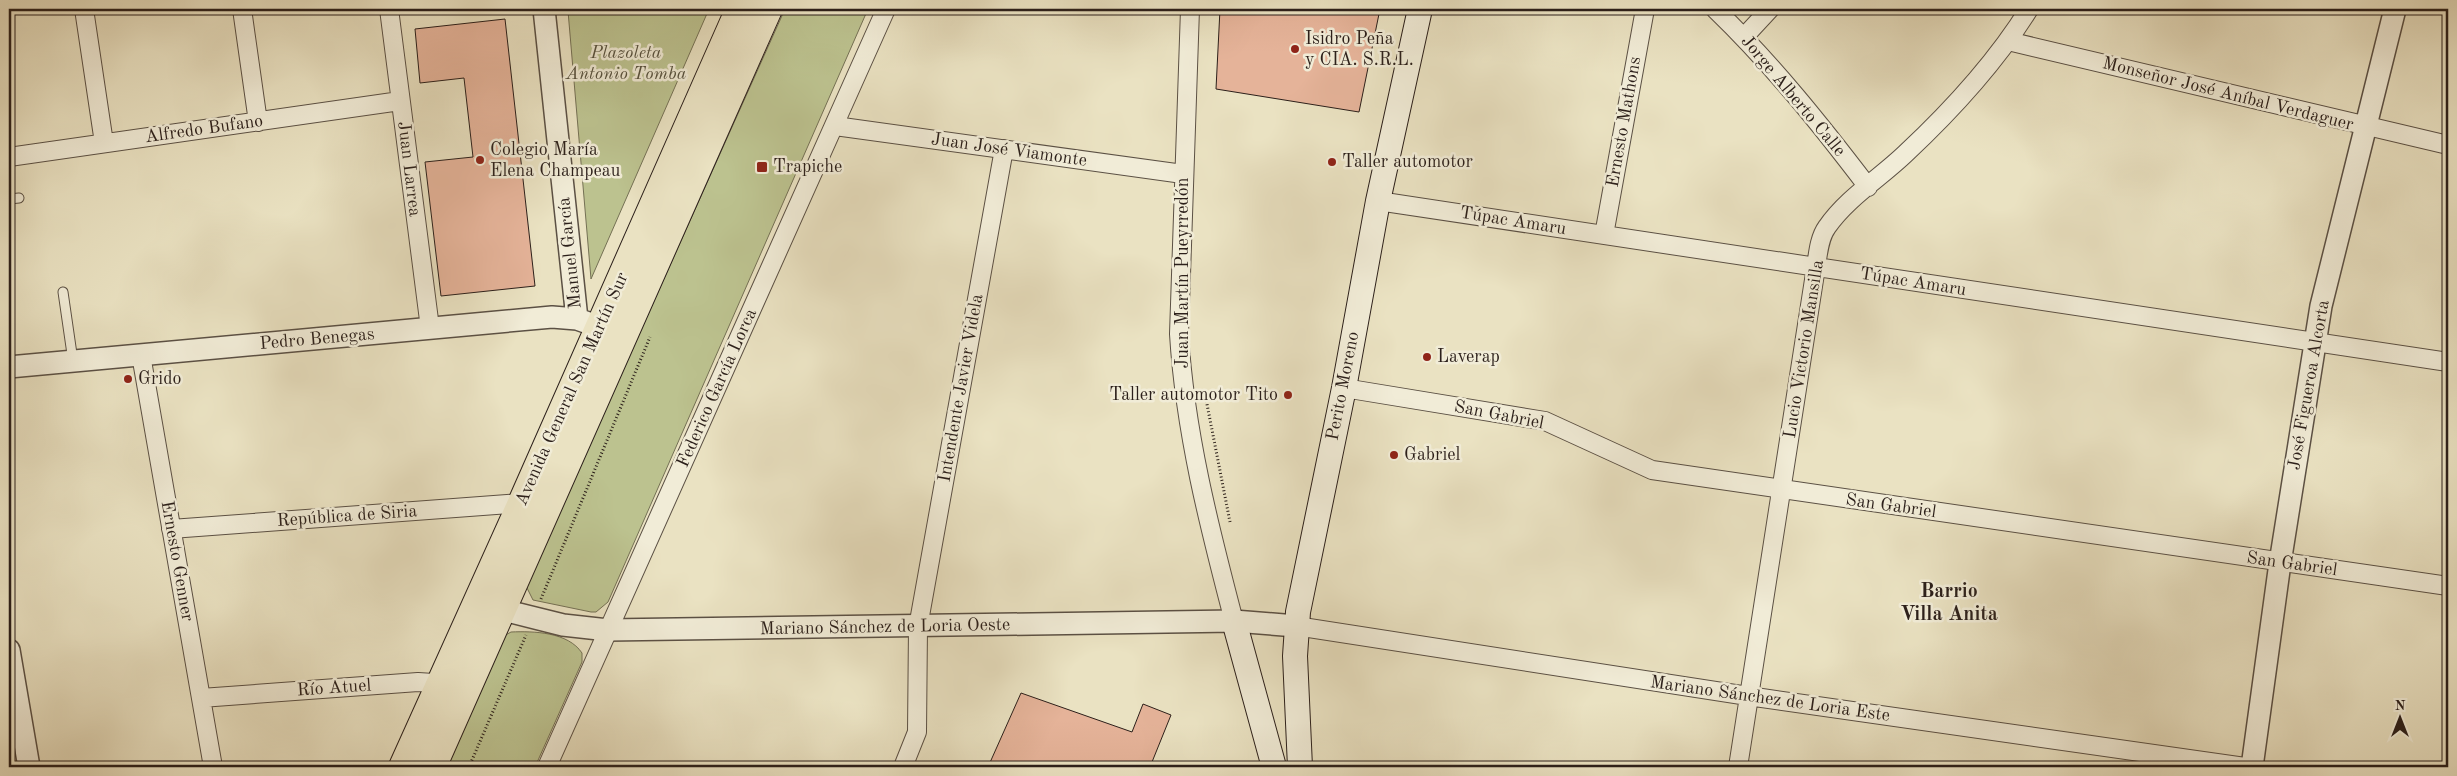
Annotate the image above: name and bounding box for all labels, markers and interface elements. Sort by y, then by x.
place label: Isidro Peña y CIA. S.R.L. [1305,30,1414,69]
street label: Jorge Alberto Calle [1737,32,1849,160]
marker: Isidro Peña y CIA. S.R.L. [1289,43,1301,55]
park label: Plazoleta Antonio Tomba [565,44,687,83]
street label: Monseñor José Aníbal Verdaguer [2101,54,2356,134]
street label: Ernesto Mathons [1604,55,1644,189]
street label: Alfredo Bufano [144,112,264,146]
street label: Juan Larrea [394,120,424,218]
street label: Juan José Viamonte [930,130,1088,170]
place label: Colegio María Elena Champeau [490,141,621,180]
place label: Taller automotor [1342,153,1473,171]
marker: Colegio María Elena Champeau [474,154,486,166]
marker: Taller automotor [1326,156,1338,168]
place label: Trapiche [773,158,842,176]
marker: Trapiche [755,160,769,174]
street label: Juan Martín Pueyrredón [1174,177,1192,369]
street label: Manuel García [555,196,585,310]
street label: Túpac Amaru [1459,204,1568,238]
street label: Lucio Victorio Mansilla [1781,258,1827,440]
street label: Túpac Amaru [1859,265,1968,299]
street label: Avenida General San Martín Sur [512,269,632,508]
street label: Intendente Javier Videla [936,292,986,483]
street label: José Figueroa Alcorta [2285,298,2333,472]
street label: Federico García Lorca [674,306,760,470]
street label: Pedro Benegas [259,325,375,353]
street label: Perito Moreno [1324,330,1362,442]
place label: Laverap [1437,348,1500,366]
marker: Laverap [1421,351,1433,363]
place label: Grido [138,370,182,388]
marker: Grido [122,373,134,385]
place label: Taller automotor Tito [1109,386,1278,404]
marker: Taller automotor Tito [1282,389,1294,401]
street label: San Gabriel [1452,397,1546,433]
place label: Gabriel [1404,446,1461,464]
marker: Gabriel [1388,449,1400,461]
street label: San Gabriel [1845,491,1938,521]
street label: Ernesto Genner [158,499,197,623]
street label: República de Siria [276,502,418,530]
street label: San Gabriel [2246,549,2339,579]
district label: Barrio Villa Anita [1900,582,1998,625]
street label: Mariano Sánchez de Loria Oeste [760,616,1010,638]
street label: Mariano Sánchez de Loria Este [1649,673,1891,725]
street label: Río Atuel [296,676,372,700]
north arrow [2374,694,2424,744]
text: N [2395,699,2406,713]

